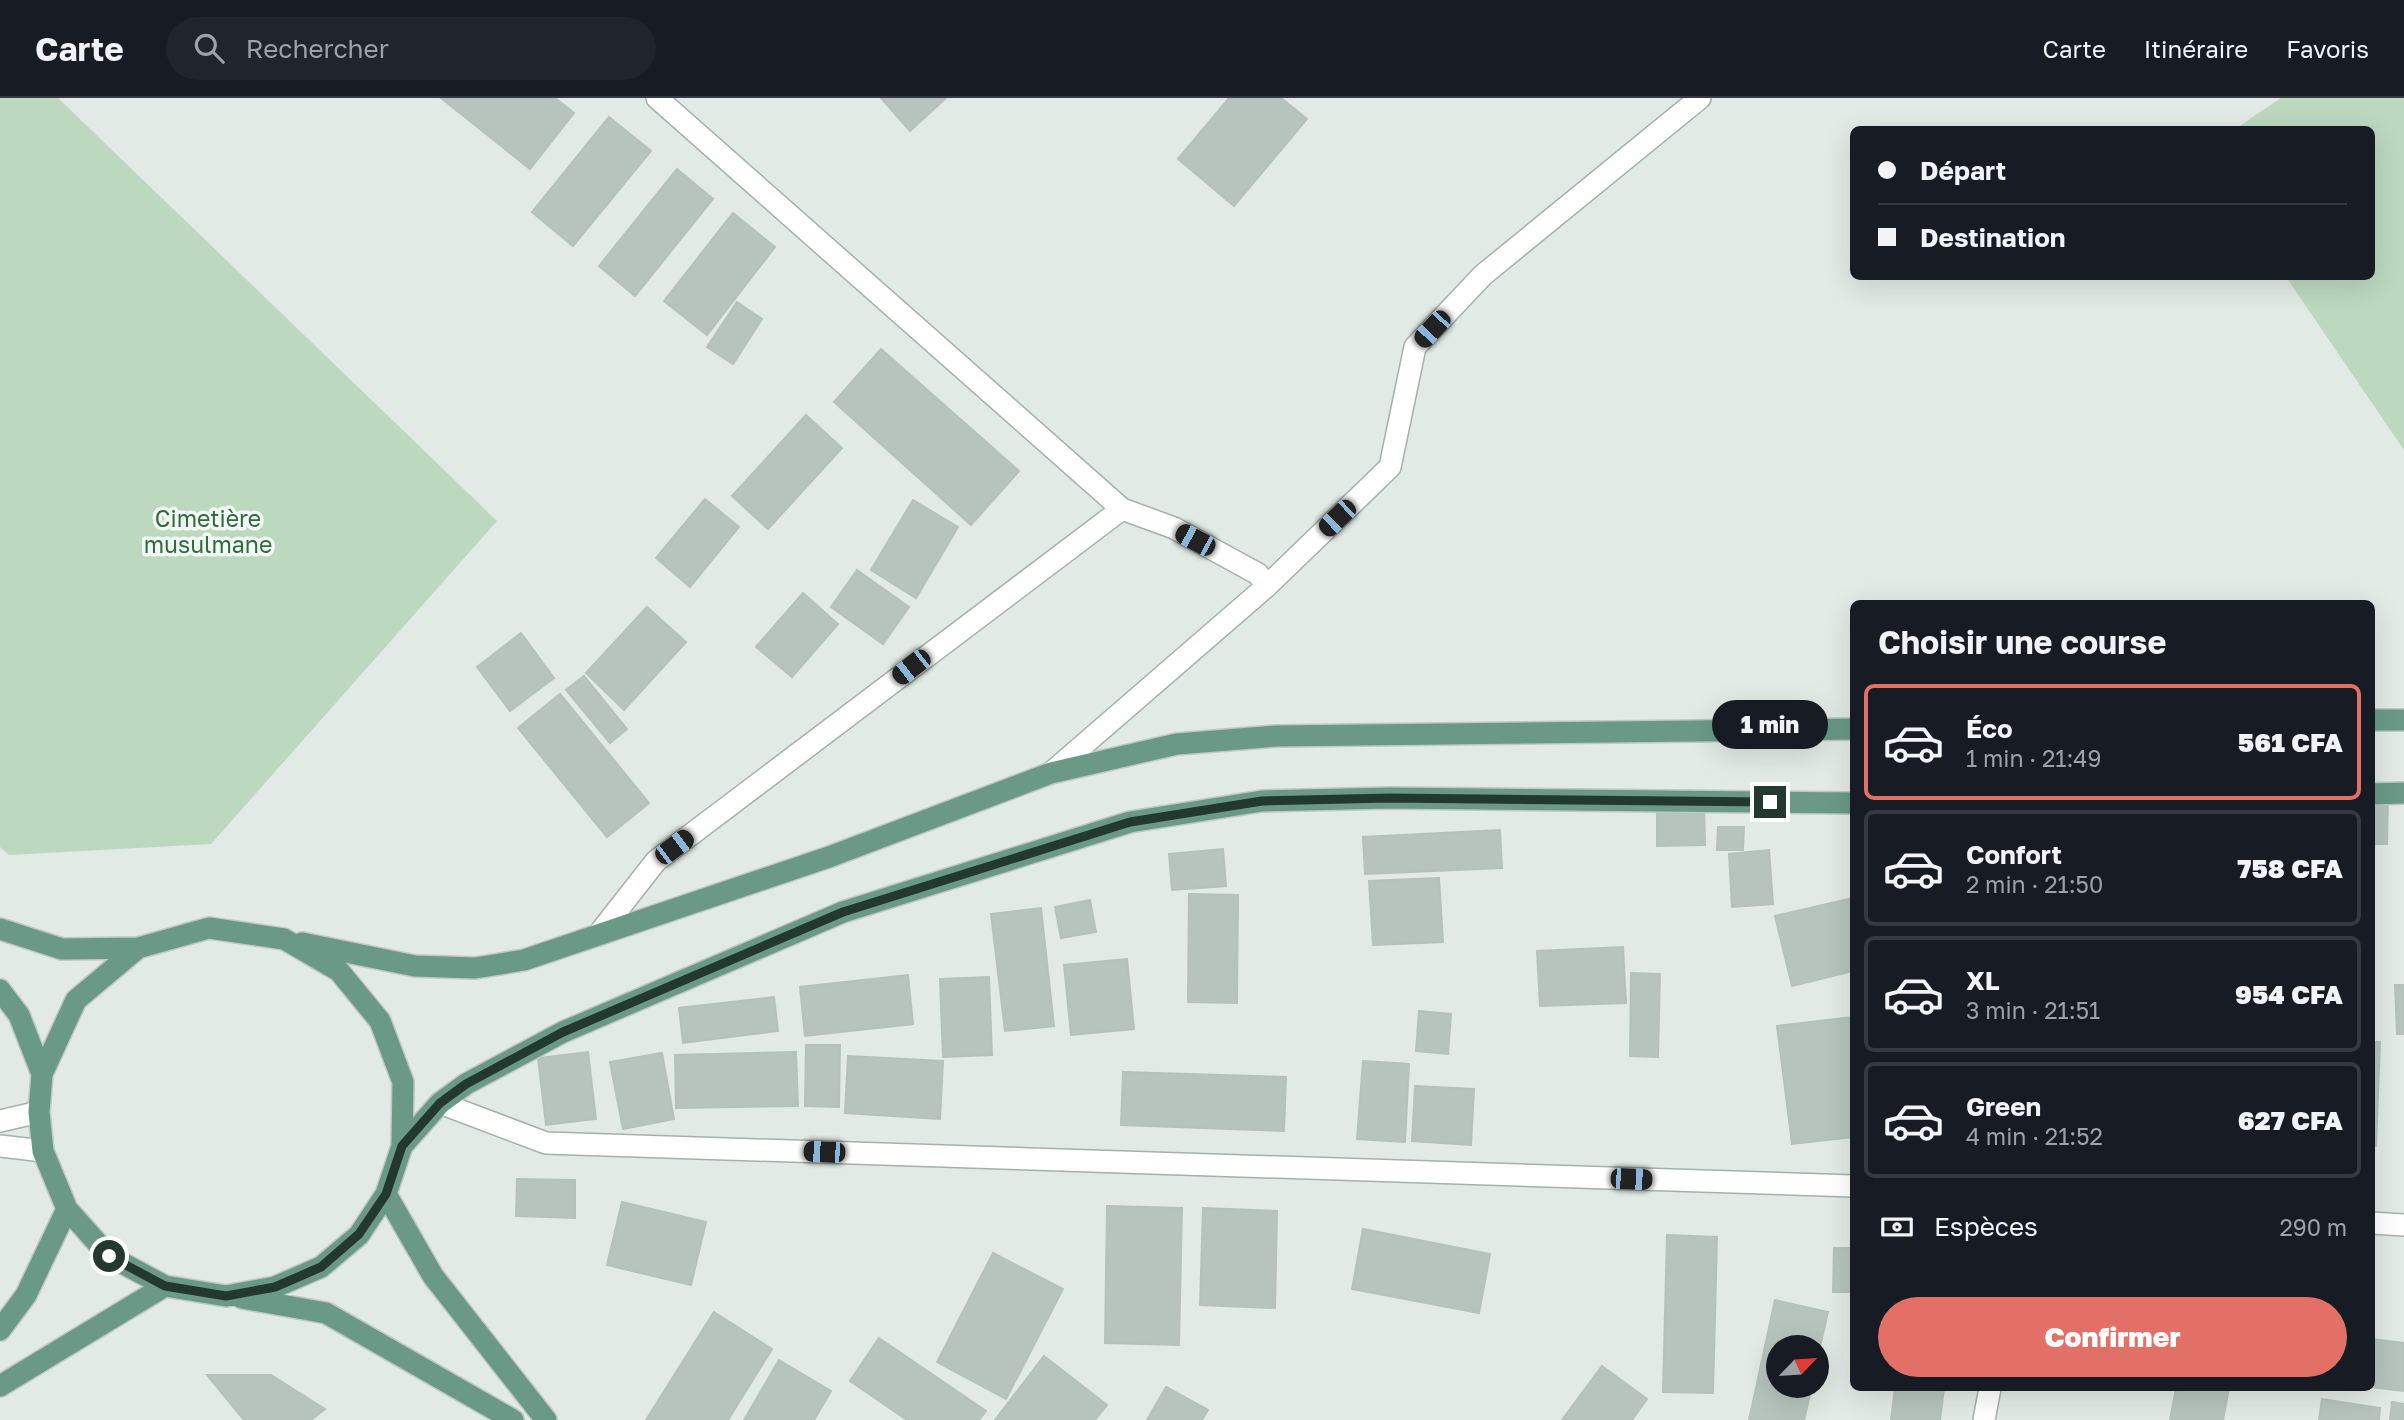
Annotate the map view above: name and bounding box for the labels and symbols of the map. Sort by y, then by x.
car [1410,306,1455,352]
car [1315,496,1360,540]
park label: Cimetière musulmane [144,504,272,558]
car [1172,521,1219,559]
car [888,646,935,688]
callout: 1 min [1712,700,1828,750]
route end [1754,786,1786,818]
car [651,826,698,868]
car [803,1141,846,1163]
car [1610,1168,1653,1190]
route start [93,1240,125,1272]
north arrow [1766,1335,1829,1398]

